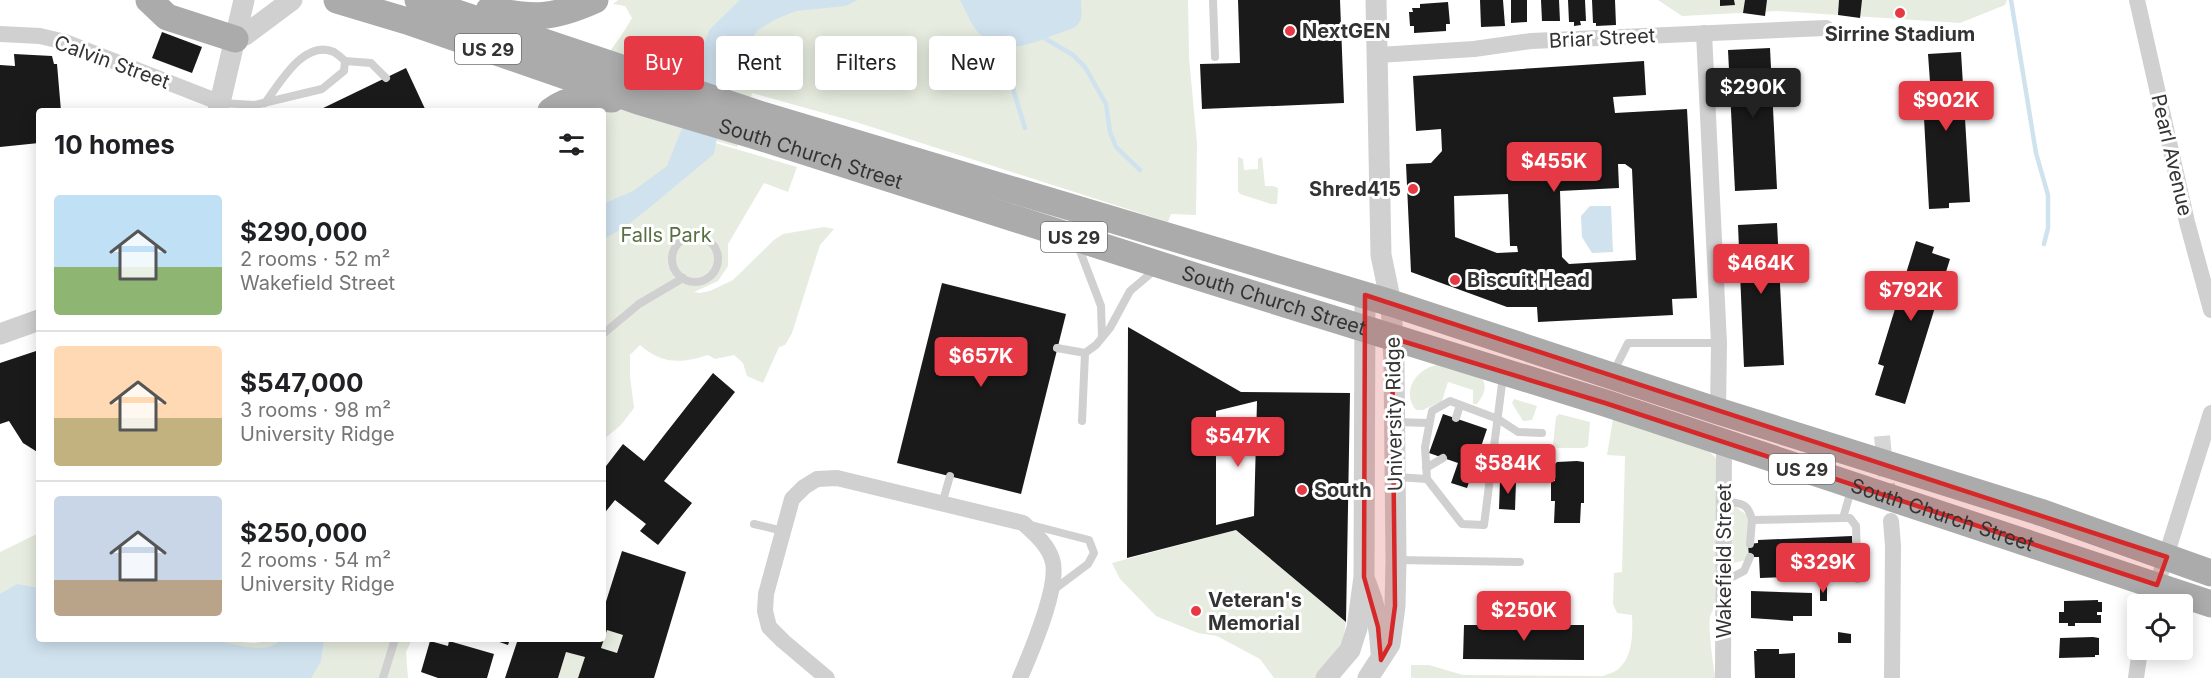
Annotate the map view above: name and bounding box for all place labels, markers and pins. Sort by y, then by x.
marker: Sirrine Stadium [1893,6,1907,20]
place label: NextGEN [1302,19,1390,43]
place label: Sirrine Stadium [1825,22,1975,46]
marker: NextGEN [1283,24,1297,38]
pin: $290K [1711,68,1795,119]
pin: $902K [1904,81,1988,132]
pin: $455K [1512,142,1596,193]
place label: Shred415 [1309,177,1401,201]
marker: Shred415 [1406,182,1420,196]
pin: $464K [1719,244,1803,295]
place label: Biscuit Head [1467,268,1590,292]
pin: $792K [1869,271,1953,322]
marker: Biscuit Head [1448,273,1462,287]
pin: $657K [939,337,1023,388]
pin: $547K [1196,417,1280,468]
pin: $584K [1466,444,1550,495]
place label: South [1314,478,1372,502]
marker: South [1295,483,1309,497]
pin: $329K [1781,543,1865,594]
place label: Veteran's Memorial [1208,588,1302,635]
pin: $250K [1482,591,1566,642]
marker: Veteran's Memorial [1189,604,1203,618]

